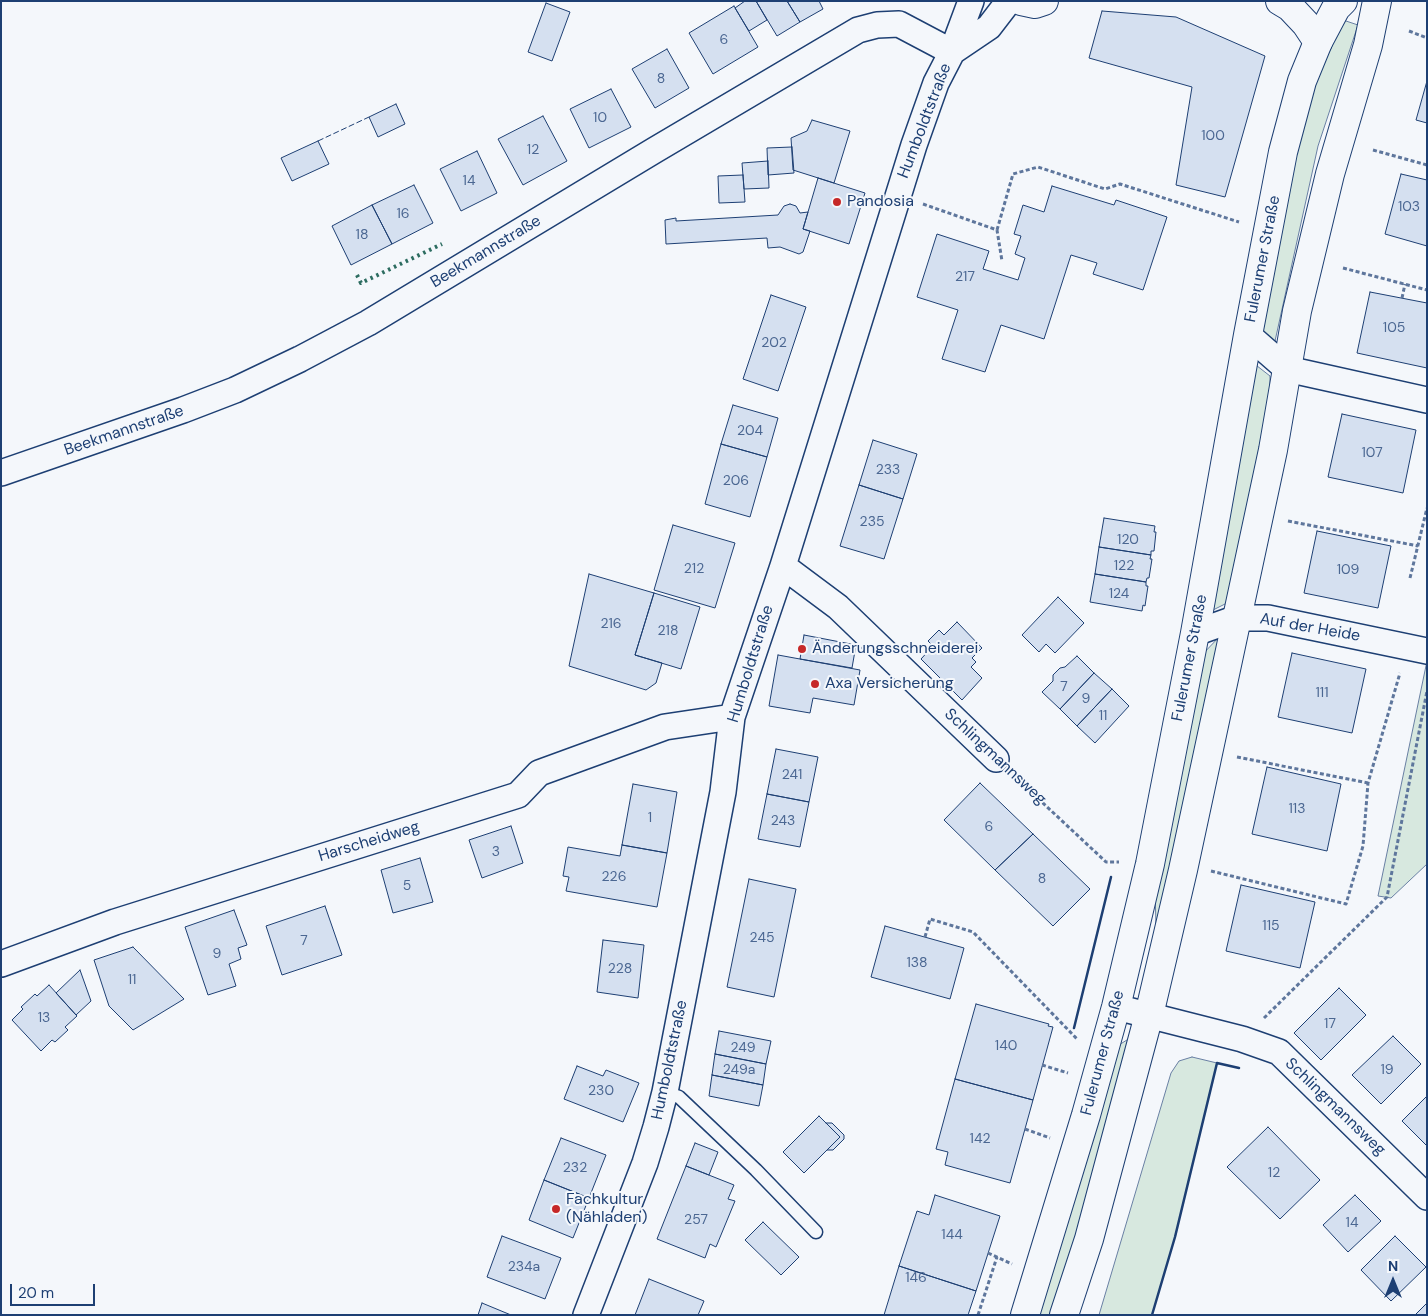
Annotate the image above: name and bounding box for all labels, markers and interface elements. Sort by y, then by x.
house number: 6 [720,32,728,48]
street label: Humboldtstraße [894,61,956,181]
house number: 8 [657,71,665,87]
house number: 10 [593,110,607,126]
house number: 100 [1201,128,1225,144]
house number: 12 [527,142,539,158]
house number: 14 [463,173,475,189]
place label: Pandosia [847,192,914,212]
street label: Fulerumer Straße [1241,194,1285,324]
marker: Pandosia [831,196,843,208]
house number: 103 [1398,199,1420,215]
house number: 16 [396,206,410,222]
street label: Beekmannstraße [427,212,545,292]
house number: 18 [356,227,368,243]
house number: 217 [955,269,975,285]
house number: 105 [1383,320,1405,336]
house number: 202 [761,335,787,351]
street label: Beekmannstraße [62,402,186,460]
house number: 204 [737,423,763,439]
house number: 107 [1361,445,1383,461]
house number: 233 [876,462,900,478]
house number: 206 [723,473,749,489]
house number: 235 [860,514,884,530]
house number: 120 [1117,532,1139,548]
house number: 122 [1114,558,1134,574]
house number: 212 [684,561,704,577]
house number: 109 [1337,562,1359,578]
house number: 124 [1109,586,1129,602]
street label: Fulerumer Straße [1168,593,1212,723]
street label: Humboldtstraße [724,603,778,725]
street label: Auf der Heide [1258,610,1362,646]
house number: 216 [600,616,622,632]
house number: 218 [658,623,678,639]
place label: Änderungsschneiderei [812,639,978,659]
marker: Änderungsschneiderei [796,643,808,655]
place label: Axa Versicherung [825,674,954,694]
marker: Axa Versicherung [809,678,821,690]
house number: 7 [1060,679,1068,695]
house number: 111 [1315,685,1329,701]
house number: 9 [1082,691,1090,707]
street label: Schlingmannsweg [940,705,1050,809]
house number: 11 [1099,708,1107,724]
house number: 241 [782,767,802,783]
house number: 113 [1288,801,1306,817]
house number: 1 [648,810,652,826]
house number: 243 [771,813,795,829]
street label: Harscheidweg [316,818,422,866]
house number: 6 [985,819,993,835]
house number: 3 [492,844,500,860]
house number: 226 [602,869,626,885]
house number: 8 [1038,871,1046,887]
house number: 5 [403,878,411,894]
house number: 115 [1262,918,1280,934]
house number: 245 [750,930,774,946]
house number: 7 [300,933,308,949]
house number: 9 [213,946,221,962]
house number: 138 [906,955,928,971]
house number: 228 [608,961,632,977]
house number: 11 [128,972,136,988]
street label: Fulerumer Straße [1077,988,1129,1118]
street label: Humboldtstraße [648,998,692,1122]
house number: 13 [38,1010,50,1026]
house number: 17 [1324,1016,1336,1032]
house number: 140 [995,1038,1017,1054]
house number: 249 [730,1040,756,1056]
street label: Schlingmannsweg [1281,1054,1389,1160]
house number: 249a [723,1062,755,1078]
house number: 19 [1380,1062,1394,1078]
house number: 230 [588,1083,614,1099]
house number: 142 [970,1131,990,1147]
house number: 232 [563,1160,587,1176]
house number: 12 [1268,1165,1280,1181]
place label: Fachkultur (Nähladen) [566,1190,647,1228]
marker: Fachkultur (Nähladen) [550,1203,562,1215]
house number: 257 [684,1212,708,1228]
house number: 14 [1346,1215,1358,1231]
house number: 144 [941,1227,963,1243]
north arrow [1368,1256,1418,1306]
text: N [1388,1257,1398,1275]
house number: 234a [508,1259,540,1275]
house number: 146 [905,1270,927,1286]
scale bar [12,1274,98,1306]
text: 20 m [18,1283,54,1303]

